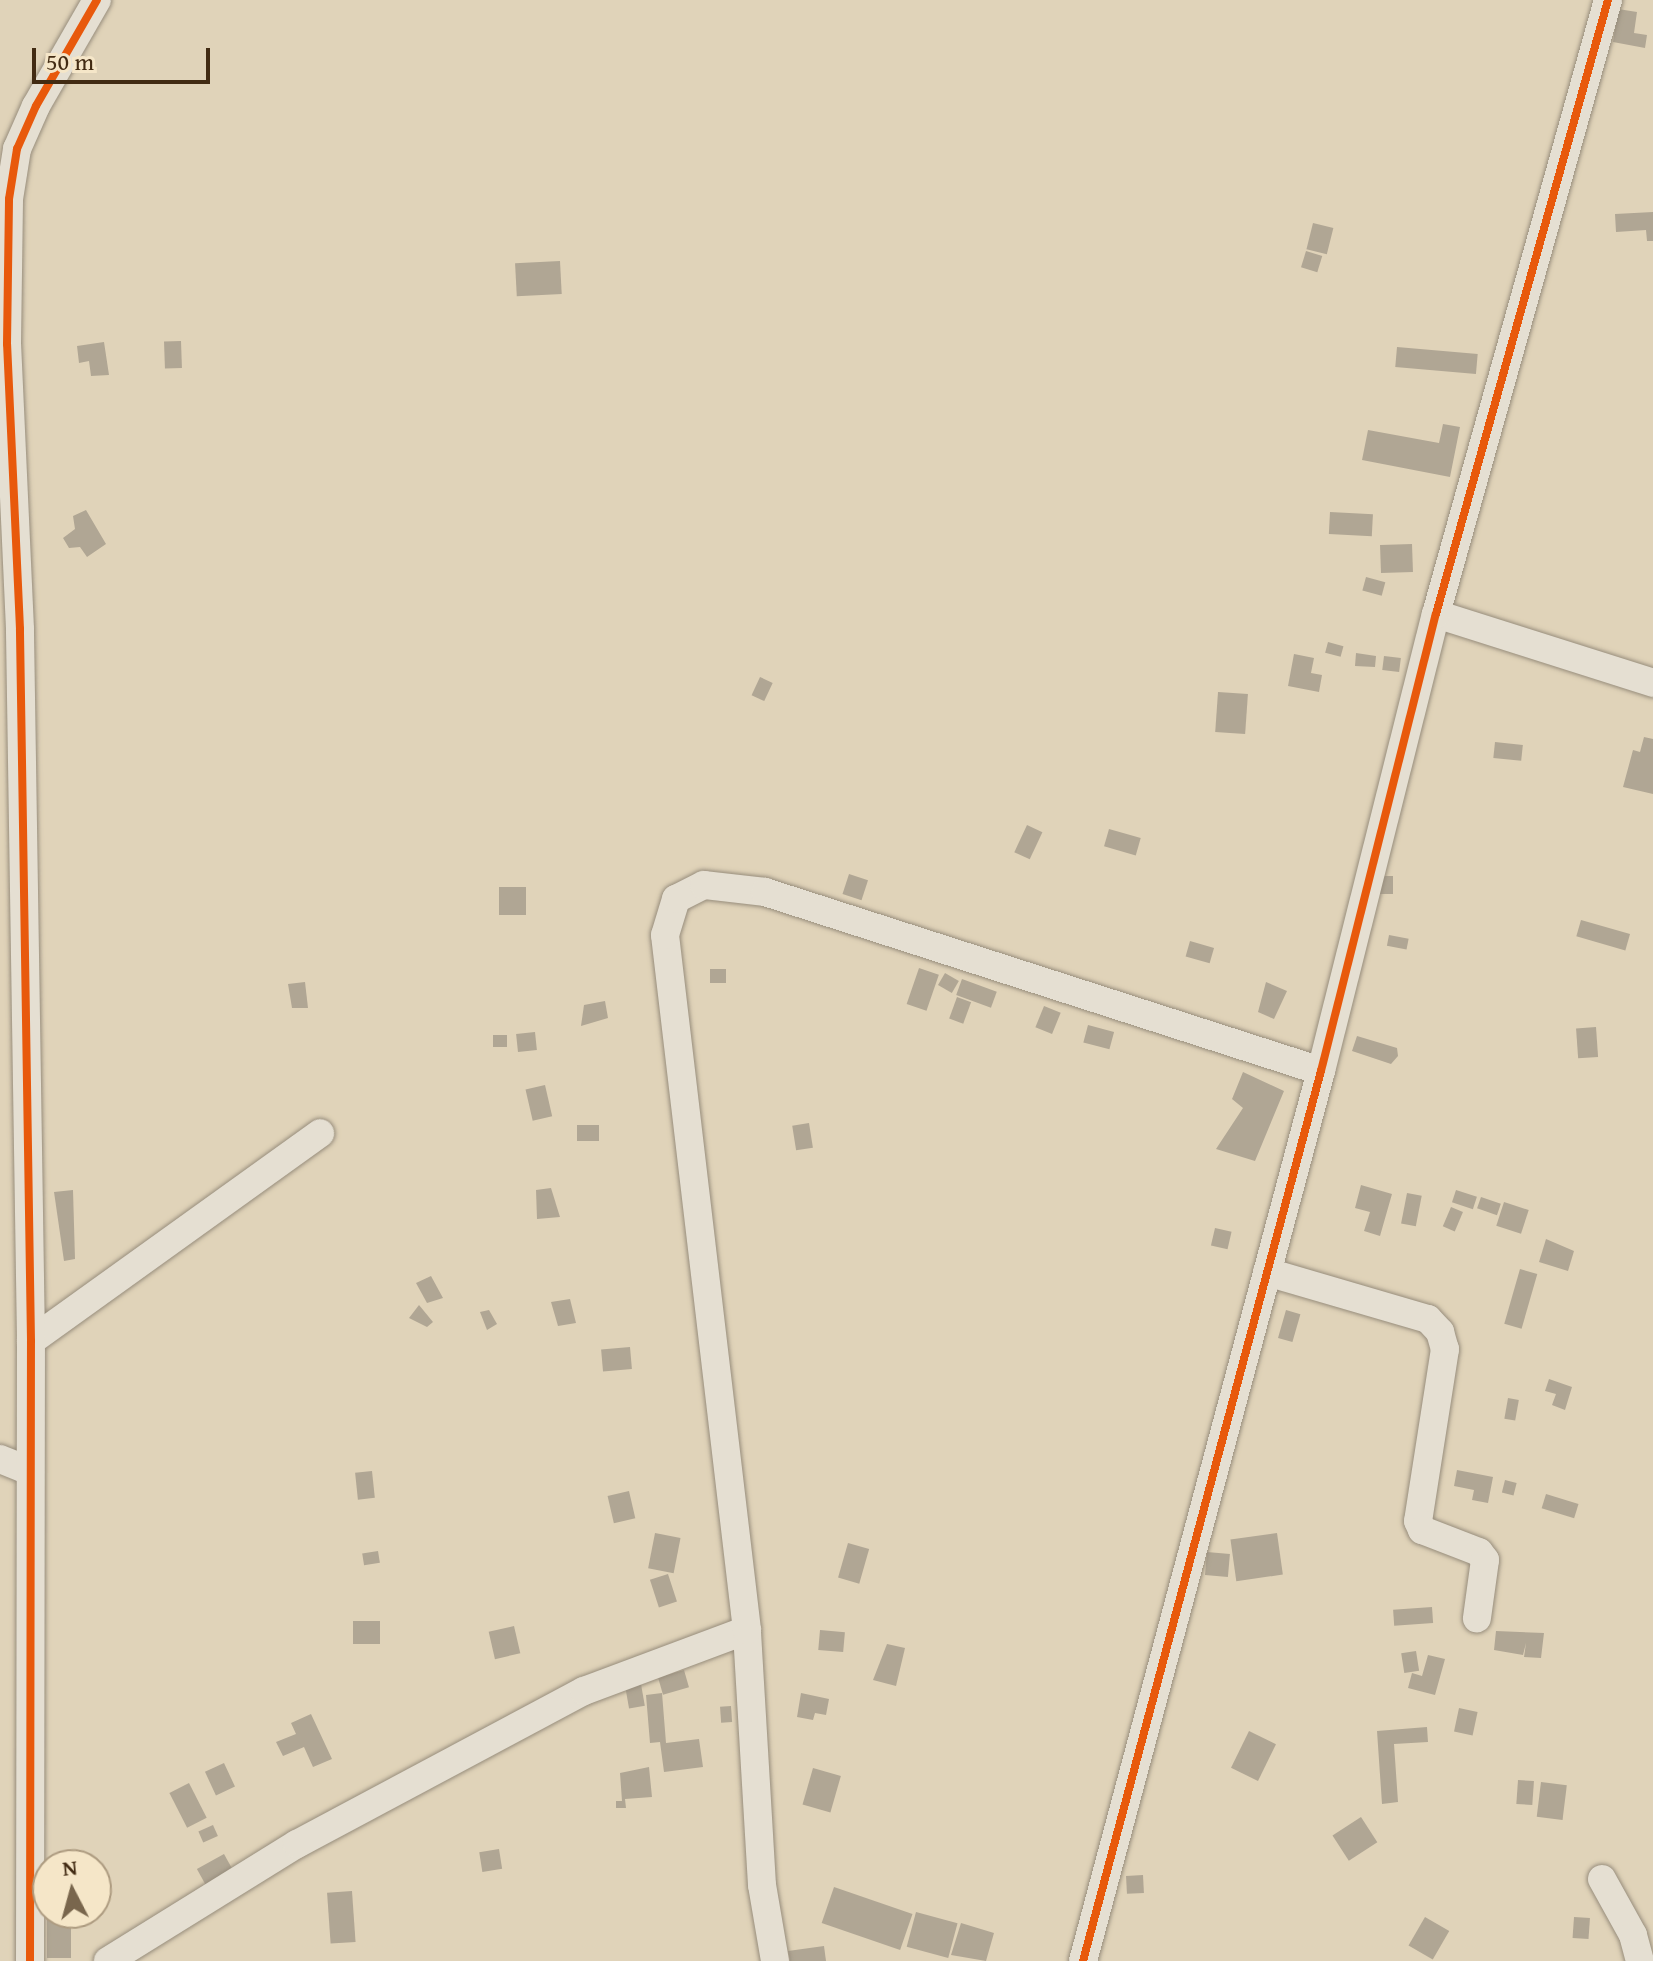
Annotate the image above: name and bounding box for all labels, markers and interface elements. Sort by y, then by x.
scale bar [36,32,214,82]
text: 50 m [46,44,94,79]
north arrow [32,1849,112,1929]
text: N [61,1850,79,1884]

